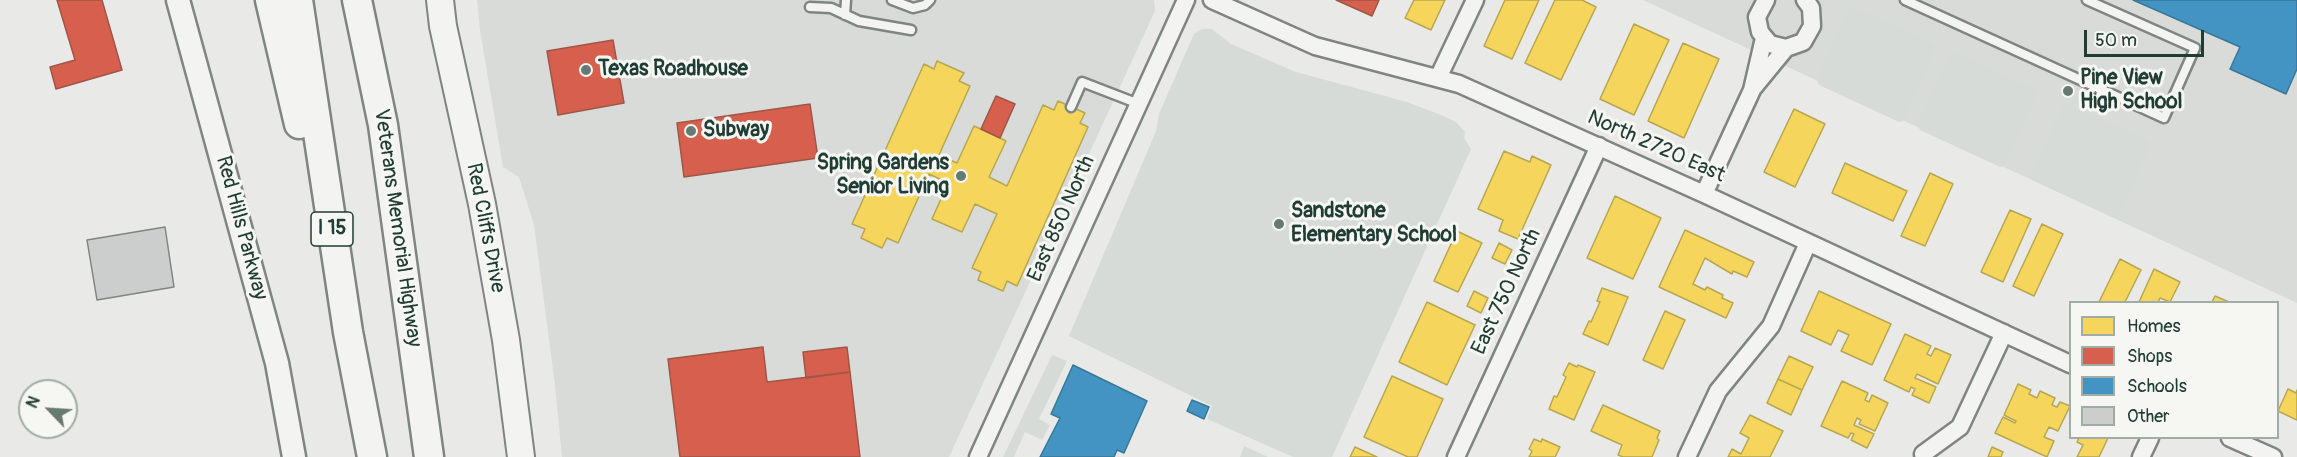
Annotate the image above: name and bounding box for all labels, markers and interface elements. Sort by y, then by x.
scale bar [2087,18,2207,56]
text: 50 m [2095,29,2137,52]
place label: Texas Roadhouse [598,57,748,83]
marker: Texas Roadhouse [579,63,593,77]
place label: Pine View High School [2080,66,2183,116]
marker: Pine View High School [2061,84,2075,98]
street label: North 2720 East [1583,105,1729,189]
street label: Veterans Memorial Highway [368,107,426,349]
place label: Subway [703,118,769,144]
marker: Subway [684,124,698,138]
place label: Spring Gardens Senior Living [817,151,949,201]
street label: East 850 North [1023,152,1101,286]
street label: Red Hills Parkway [210,153,272,303]
street label: Red Cliffs Drive [460,161,510,295]
marker: Spring Gardens Senior Living [954,169,968,183]
place label: Sandstone Elementary School [1291,199,1457,249]
road number: I 15 [311,212,353,246]
marker: Sandstone Elementary School [1272,217,1286,231]
street label: East 750 North [1467,225,1547,359]
legend [2069,301,2279,439]
text: Homes [2127,315,2180,338]
text: Shops [2127,345,2172,368]
text: Schools [2127,375,2187,398]
north arrow [18,379,78,439]
text: N [22,393,45,411]
text: Other [2127,405,2169,428]

